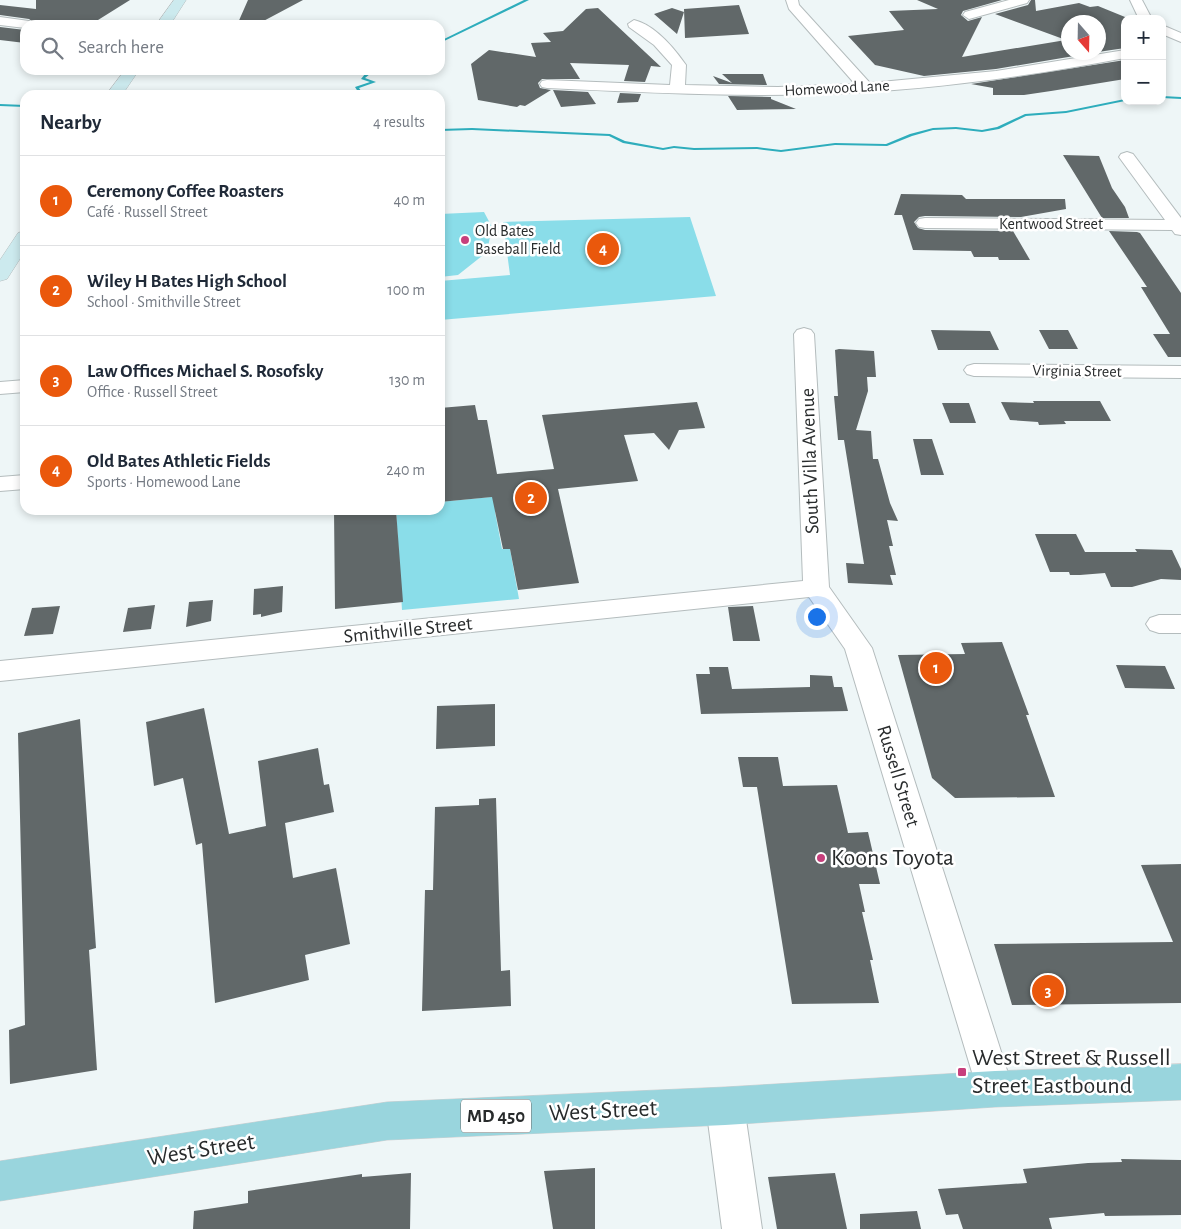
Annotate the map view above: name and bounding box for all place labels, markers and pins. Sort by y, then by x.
place label: Old Bates Baseball Field [475,223,561,257]
pin: 4 [587,230,619,268]
marker: Old Bates Baseball Field [459,234,471,246]
pin: 2 [515,479,547,517]
pin: 1 [920,649,952,687]
place label: Koons Toyota [831,846,954,870]
marker: Koons Toyota [815,852,827,864]
pin: 3 [1032,972,1064,1010]
place label: West Street & Russell Street Eastbound [972,1046,1171,1098]
marker: West Street & Russell Street Eastbound [956,1066,968,1078]

